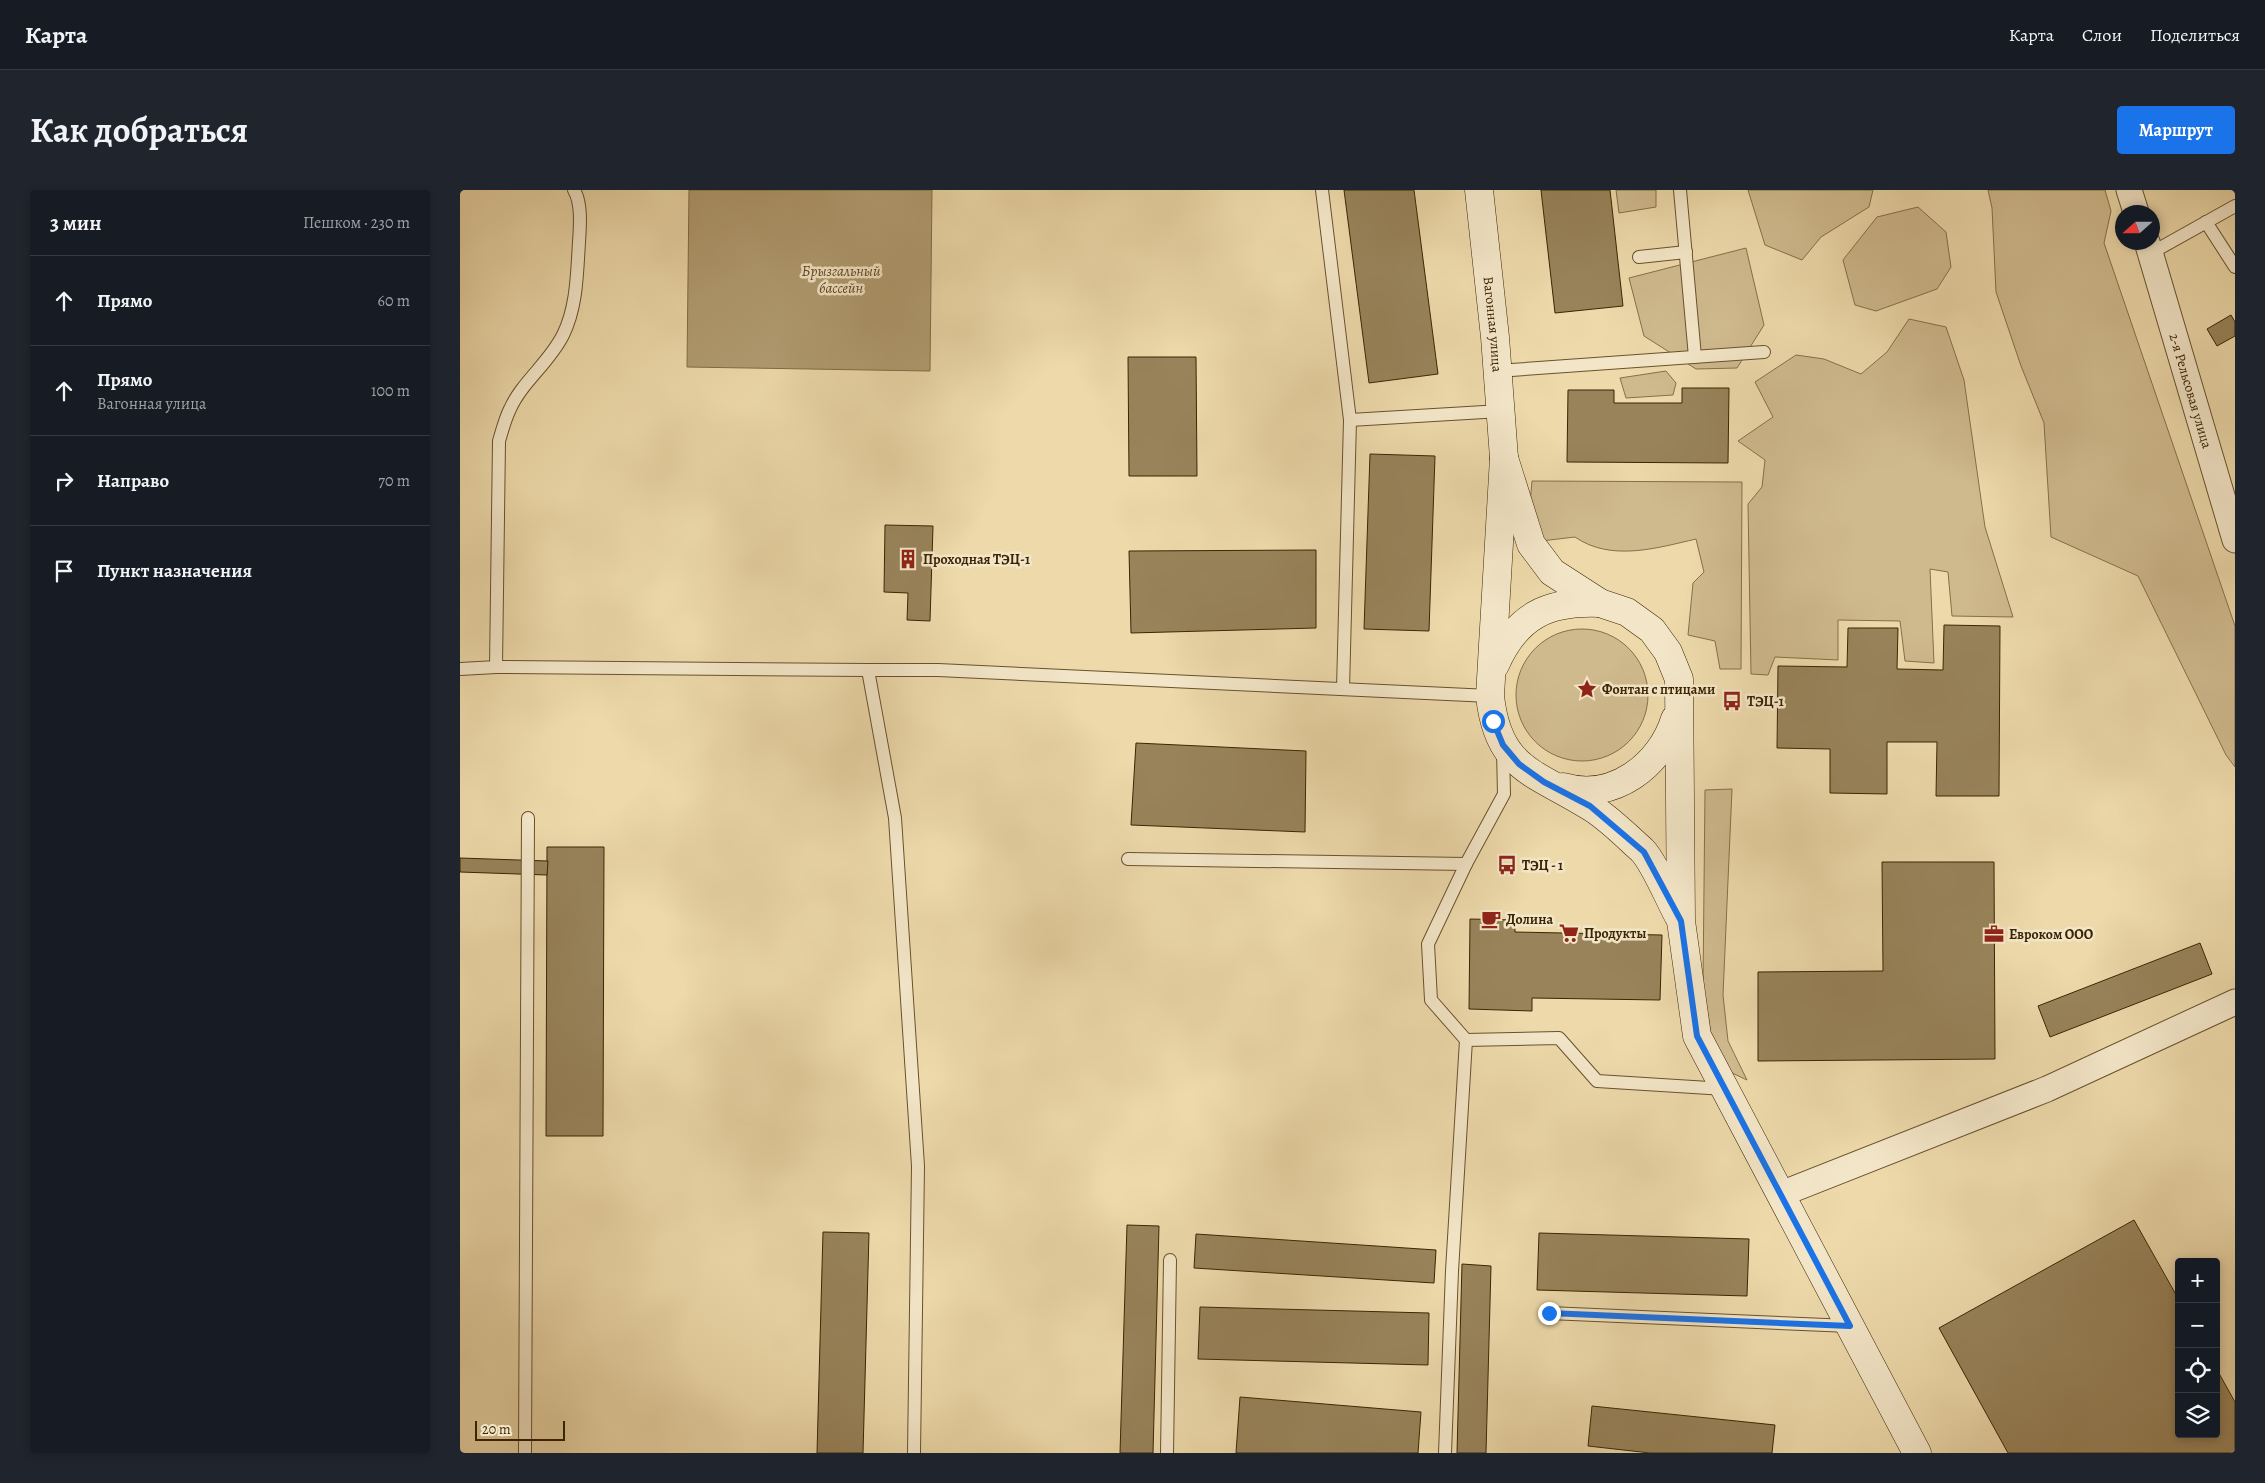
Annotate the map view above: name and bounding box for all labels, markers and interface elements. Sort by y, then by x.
text: Карта [25,19,87,51]
text: Карта [2009,23,2054,47]
text: Слои [2082,23,2122,47]
text: Поделиться [2150,23,2240,47]
text: Как добраться [30,106,248,154]
button: Маршрут [2117,106,2235,154]
north arrow [2115,205,2160,250]
text: 3 мин [50,209,102,237]
text: Пешком · 230 m [303,212,410,234]
water label: Брызгальный бассейн [802,261,881,298]
street label: Вагонная улица [1478,276,1507,373]
icon: ahead [50,287,78,315]
text: Прямо [97,288,152,314]
text: 60 m [378,290,410,312]
street label: 2-я Рельсовая улица [2164,331,2217,451]
text: Прямо [97,367,152,393]
icon: ahead [50,377,78,405]
text: 100 m [371,380,410,402]
text: Вагонная улица [97,393,206,415]
icon: right [50,467,78,495]
text: Направо [97,468,169,494]
text: 70 m [378,470,410,492]
building icon: Проходная ТЭЦ-1 [897,548,919,570]
place label: Проходная ТЭЦ-1 [923,550,1030,569]
icon: arrive [50,557,78,585]
text: Пункт назначения [97,558,252,584]
place icon: Фонтан с птицами [1576,678,1598,700]
place label: Фонтан с птицами [1602,680,1715,699]
bus stop icon: ТЭЦ-1 [1721,690,1743,712]
place label: ТЭЦ-1 [1747,692,1784,711]
route start [1482,710,1505,733]
bus stop icon: ТЭЦ - 1 [1496,854,1518,876]
place label: ТЭЦ - 1 [1522,856,1563,875]
cafe icon: Долина [1480,908,1502,930]
place label: Долина [1506,910,1553,929]
supermarket icon: Продукты [1558,922,1580,944]
office icon: Евроком ООО [1983,923,2005,945]
place label: Продукты [1584,924,1646,943]
place label: Евроком ООО [2009,925,2094,944]
map controls [2175,1258,2220,1438]
button: + [2175,1258,2220,1303]
route end [1538,1302,1561,1325]
button: − [2175,1303,2220,1348]
button: locate [2175,1348,2220,1393]
button: layers [2175,1393,2220,1438]
scale bar [475,1418,565,1441]
text: 20 m [482,1420,511,1439]

